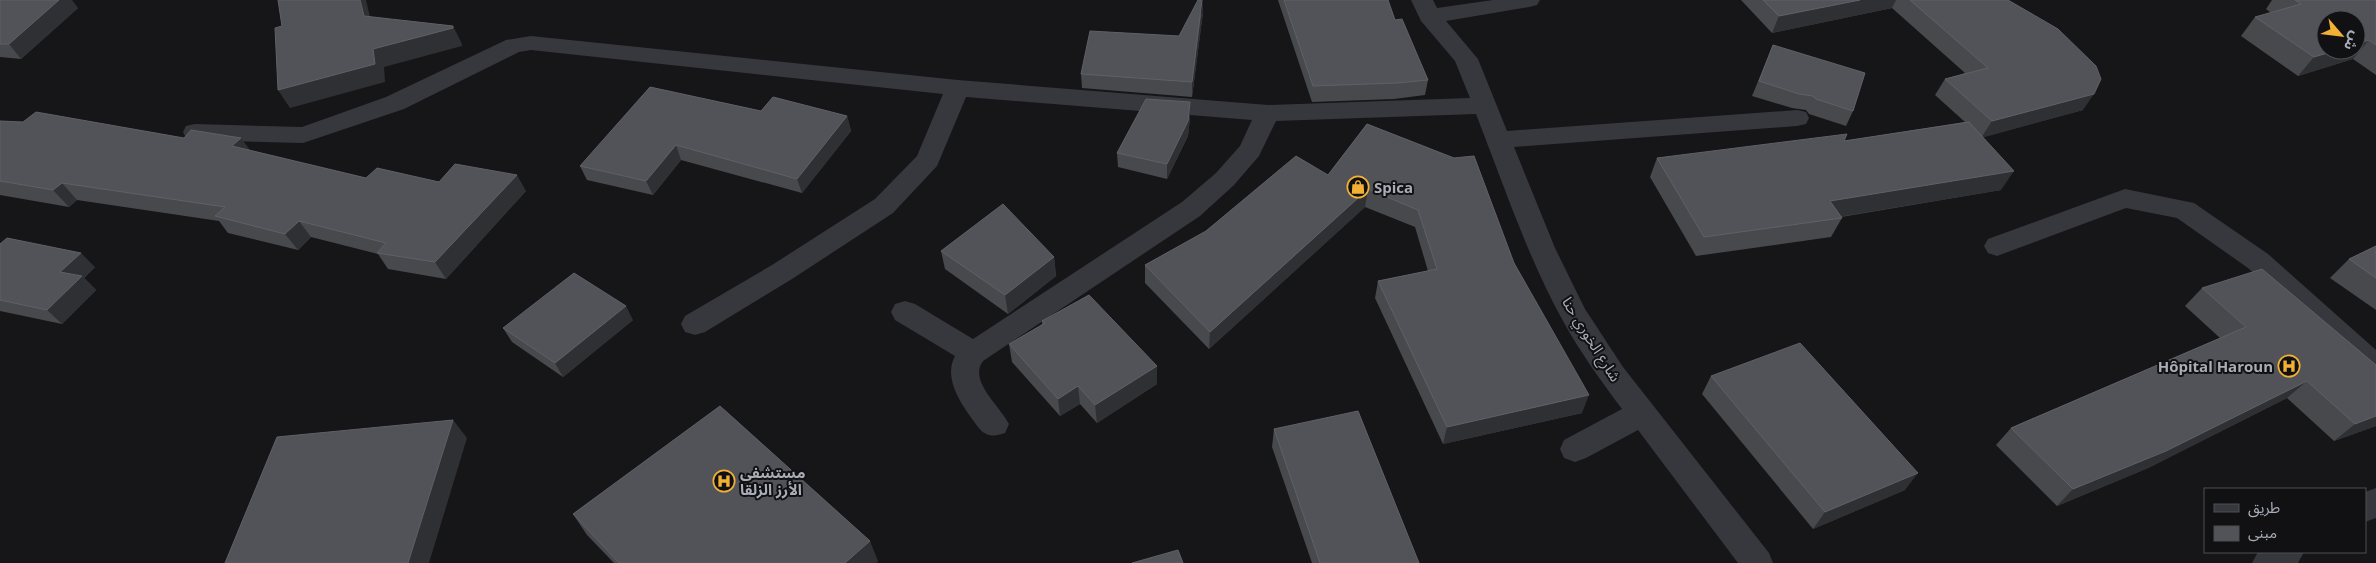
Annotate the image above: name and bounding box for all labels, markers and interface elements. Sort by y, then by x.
north arrow [2316,10,2366,60]
text: ش [2340,28,2366,54]
shop icon: Spica [1346,175,1370,199]
place label: Spica [1374,177,1413,197]
street label: شارع الخوري حنا [1555,293,1626,387]
hospital icon: Hôpital Haroun [2277,354,2301,378]
place label: Hôpital Haroun [2158,356,2273,376]
place label: مستشفى الأرز الزلقا [740,462,805,499]
hospital icon: مستشفى الأرز الزلقا [712,469,736,493]
legend [2204,488,2366,553]
text: طريق [2248,497,2280,518]
text: مبنى [2248,522,2277,542]

